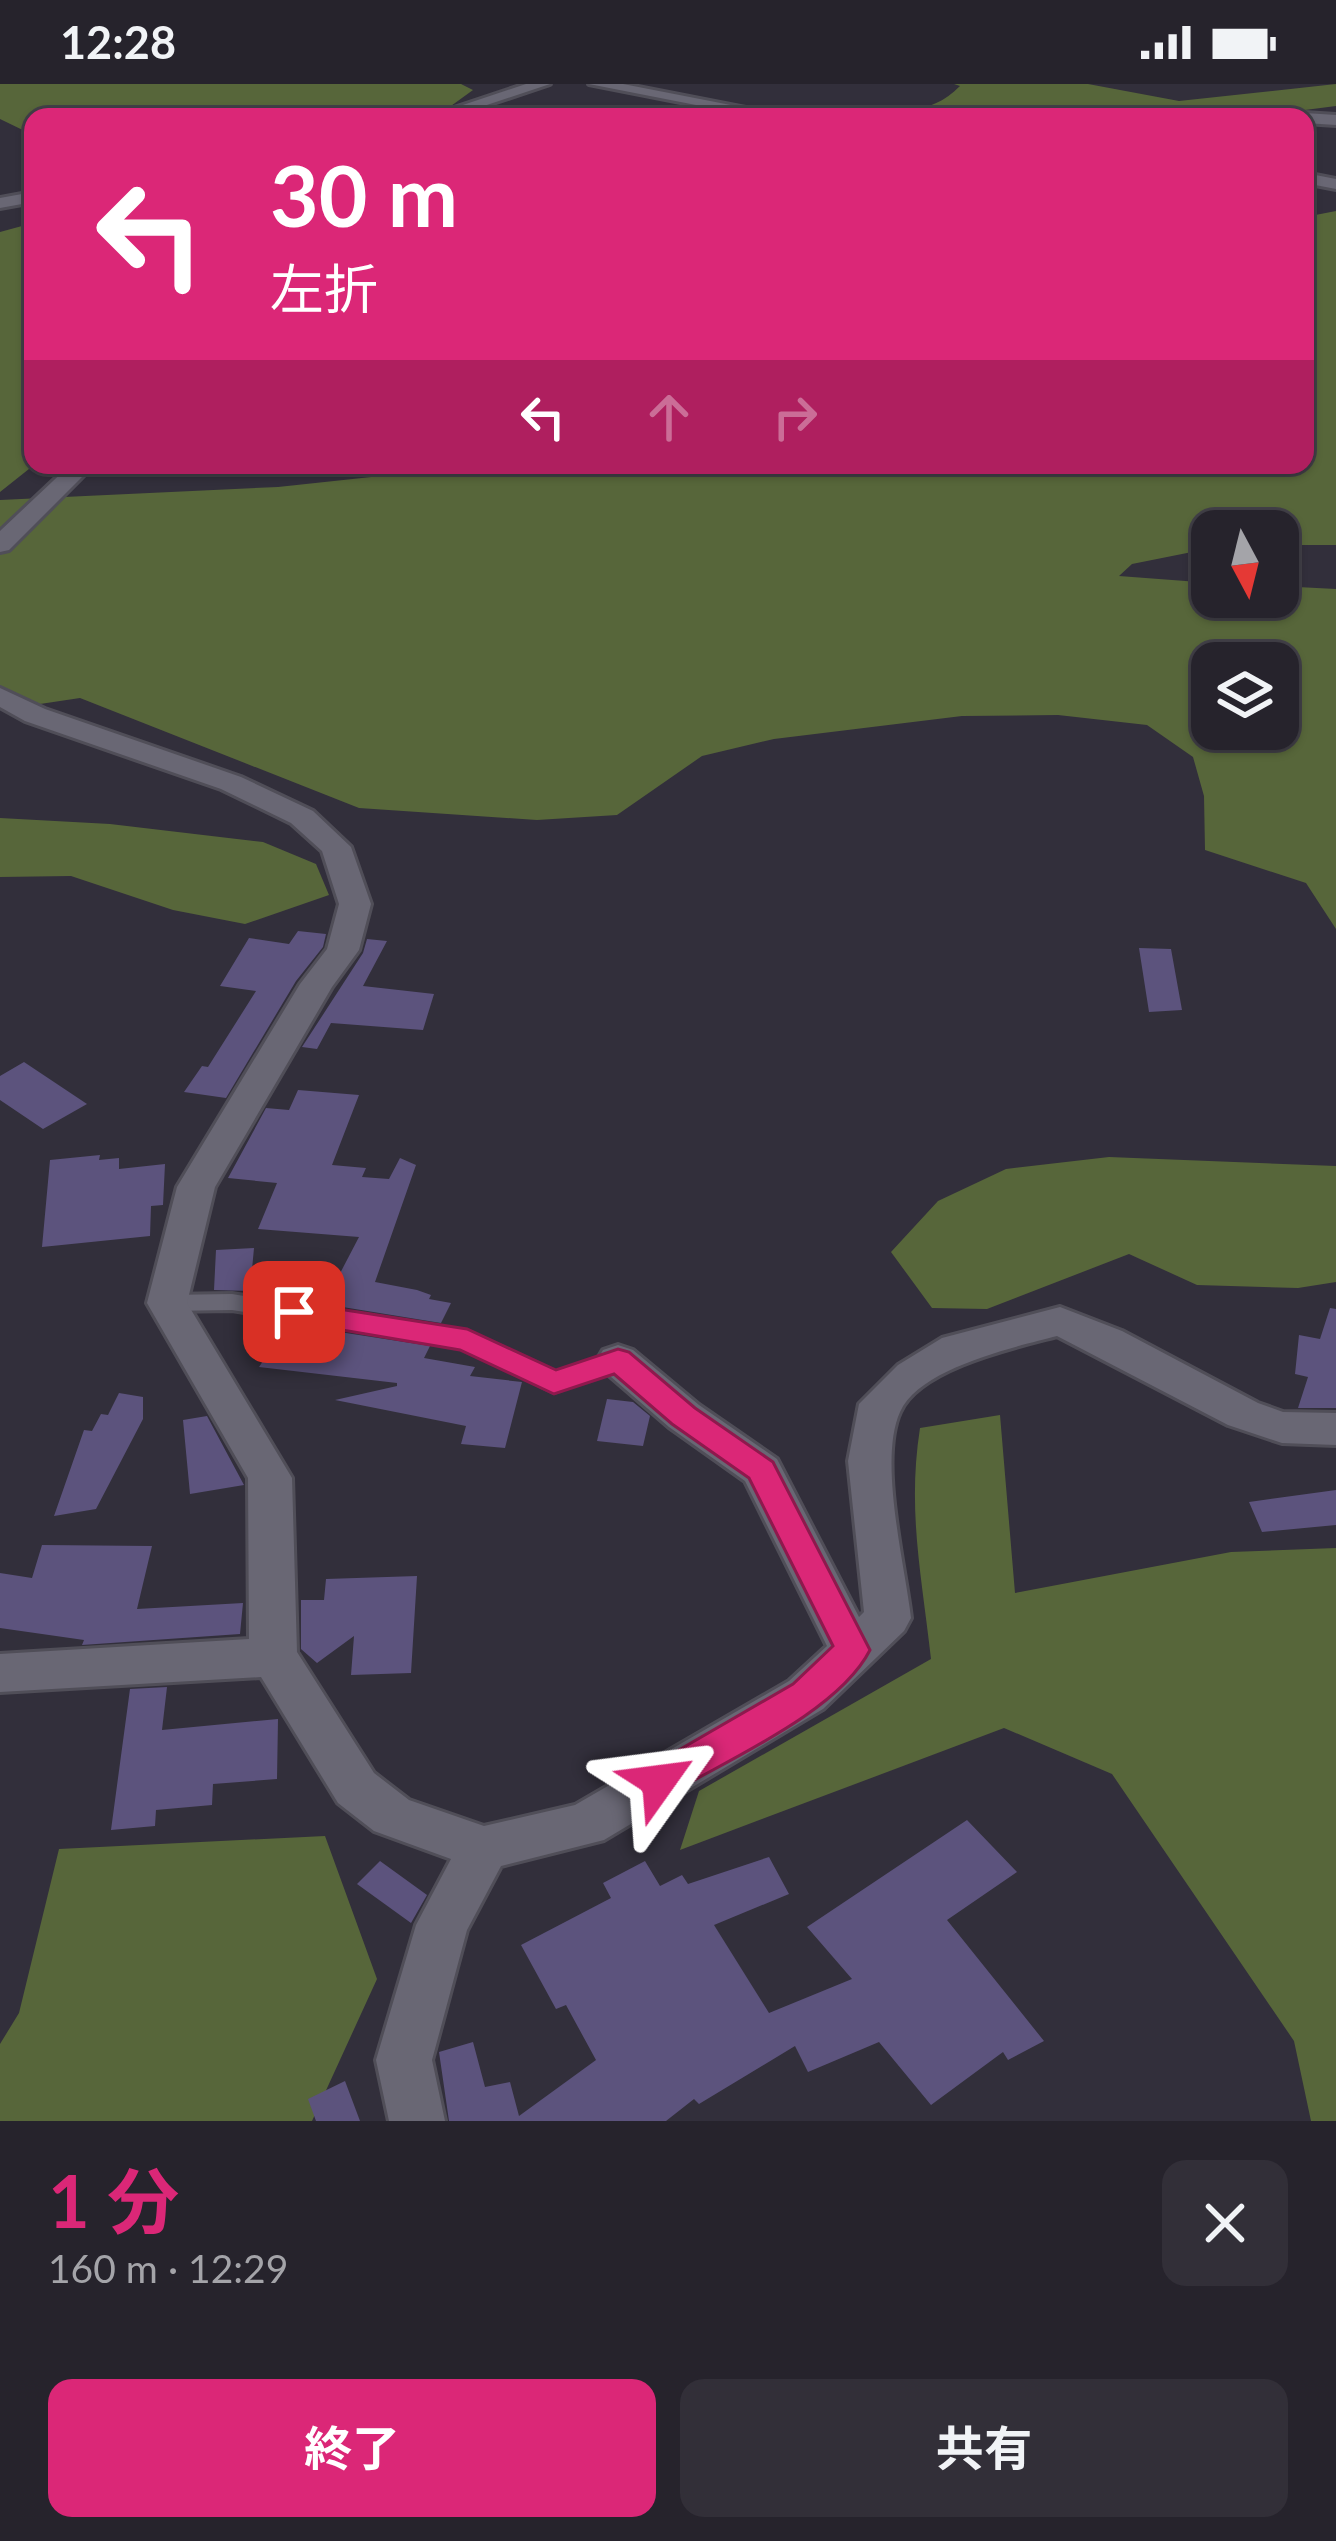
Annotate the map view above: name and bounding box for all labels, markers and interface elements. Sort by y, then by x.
text: 12:28 [60,15,176,69]
text: 30 m [270,144,458,245]
icon: left [72,156,228,312]
text: 左折 [270,256,378,321]
icon: left [510,384,576,450]
icon: ahead [636,384,702,450]
icon: right [762,384,828,450]
north arrow [1191,510,1299,618]
map controls [1191,510,1299,750]
button: layers [1191,642,1299,750]
pin [243,1261,345,1363]
icon: arrive [261,1279,327,1345]
position arrow [596,1718,722,1844]
text: 1 分 [48,2157,179,2243]
button: close [1162,2160,1288,2286]
text: 160 m · 12:29 [48,2245,288,2291]
button: 終了 [48,2379,656,2517]
button: 共有 [680,2379,1288,2517]

